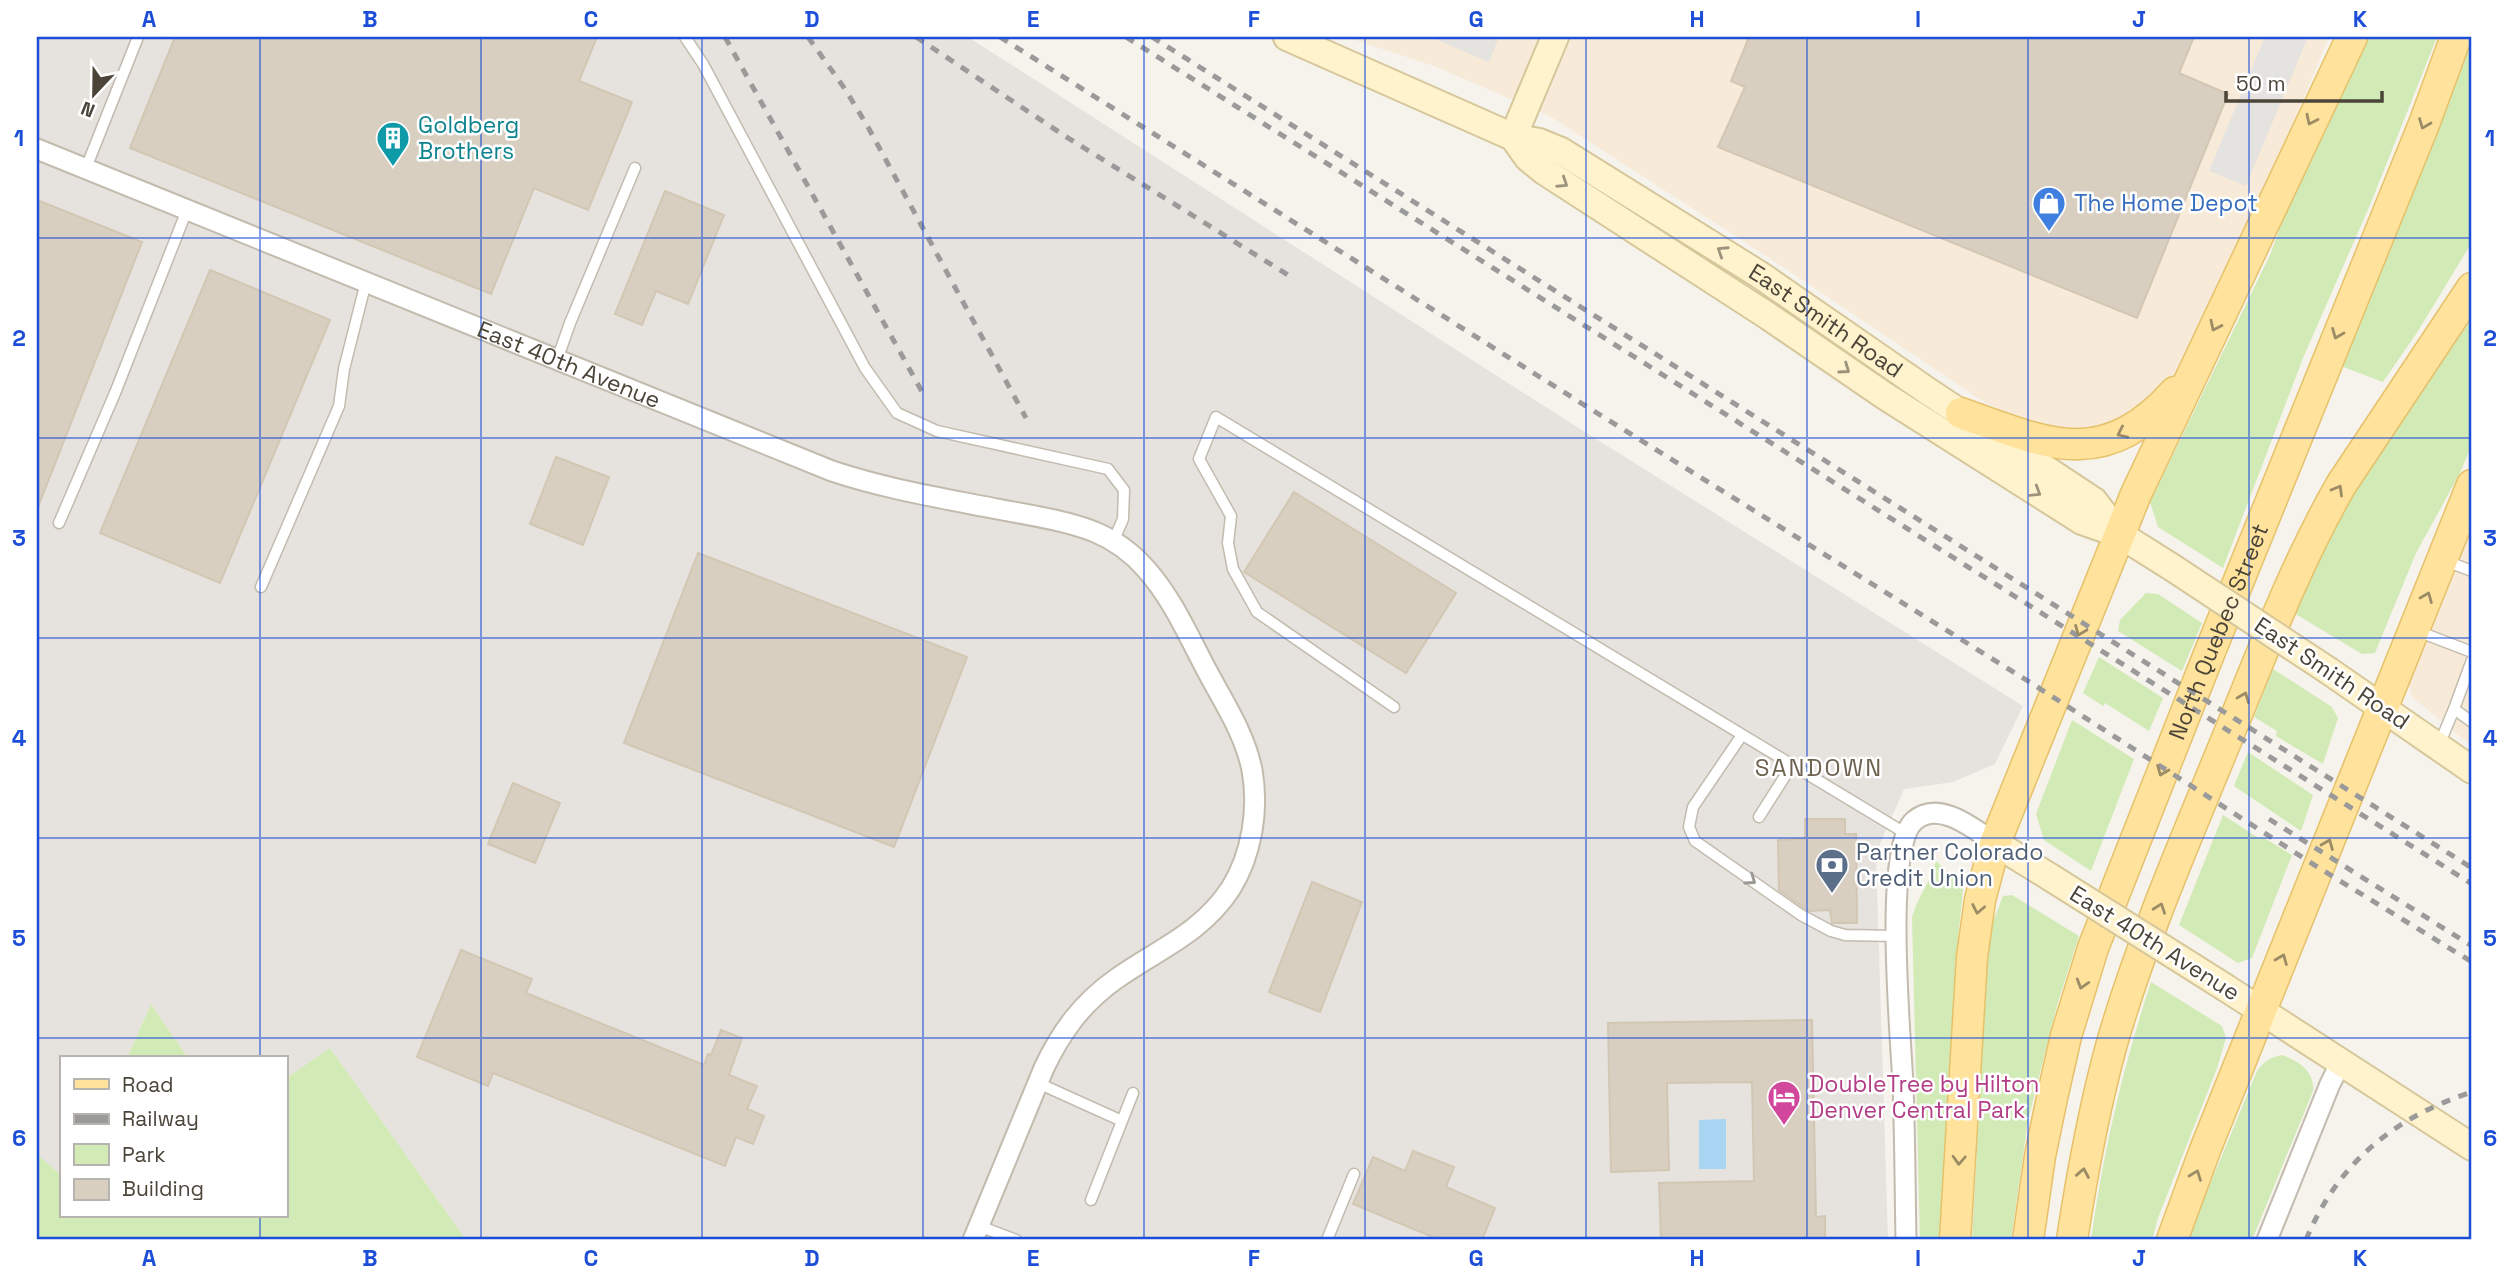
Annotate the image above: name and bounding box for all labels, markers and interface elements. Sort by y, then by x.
text: A [142,4,157,34]
text: B [362,4,378,34]
text: C [584,4,598,34]
text: D [804,4,820,34]
text: E [1027,4,1039,34]
text: F [1248,4,1260,34]
text: G [1468,4,1484,34]
text: H [1689,4,1705,34]
text: I [1915,4,1921,34]
text: J [2132,4,2146,34]
text: K [2353,4,2368,34]
north arrow [60,60,130,130]
scale bar [2226,60,2381,104]
text: 50 m [2236,70,2286,97]
text: N [77,95,98,123]
place label: Goldberg Brothers [418,110,519,166]
one-way arrow [2306,113,2320,125]
one-way arrow [2419,117,2433,129]
building icon: Goldberg Brothers [374,119,412,168]
text: 1 [14,123,24,153]
text: 1 [2485,123,2495,153]
one-way arrow [1555,175,1568,188]
shop icon: The Home Depot [2030,184,2068,233]
place label: The Home Depot [2074,188,2258,218]
one-way arrow [1716,246,1729,259]
street label: East Smith Road [1743,257,1909,384]
street label: East 40th Avenue [473,314,665,415]
one-way arrow [2209,319,2223,331]
text: 2 [12,323,26,353]
text: 2 [2483,323,2497,353]
one-way arrow [2332,327,2346,339]
one-way arrow [1837,361,1850,373]
one-way arrow [2117,425,2129,439]
one-way arrow [2028,483,2041,496]
one-way arrow [2330,484,2343,497]
street label: North Quebec Street [2162,519,2275,744]
text: 3 [12,523,26,553]
text: 3 [2483,523,2497,553]
one-way arrow [2418,592,2432,604]
street label: East Smith Road [2249,610,2415,736]
one-way arrow [2074,624,2088,636]
one-way arrow [2236,691,2250,703]
text: 4 [12,723,27,753]
text: 4 [2483,723,2498,753]
district label: SANDOWN [1755,752,1883,783]
one-way arrow [2156,765,2170,777]
place label: Partner Colorado Credit Union [1856,837,2043,893]
one-way arrow [2320,838,2334,850]
bank icon: Partner Colorado Credit Union [1813,846,1851,895]
one-way arrow [1743,872,1756,884]
street label: East 40th Avenue [2064,879,2246,1007]
one-way arrow [2152,902,2166,914]
one-way arrow [1972,903,1987,915]
text: 5 [12,923,26,953]
text: 5 [2483,923,2497,953]
one-way arrow [2274,954,2288,966]
one-way arrow [2075,978,2090,990]
legend [60,1056,287,1218]
place label: DoubleTree by Hilton Denver Central Park [1809,1069,2039,1125]
text: Road [122,1071,174,1098]
hotel icon: DoubleTree by Hilton Denver Central Park [1765,1078,1803,1127]
text: Railway [122,1105,199,1132]
text: 6 [12,1123,26,1153]
text: 6 [2483,1123,2497,1153]
text: Park [122,1141,166,1168]
one-way arrow [1952,1155,1967,1166]
one-way arrow [2075,1167,2090,1179]
one-way arrow [2187,1169,2201,1181]
text: Building [122,1175,204,1202]
text: A [142,1243,157,1273]
text: B [362,1243,378,1273]
text: C [584,1243,598,1273]
text: D [804,1243,820,1273]
text: E [1027,1243,1039,1273]
text: F [1248,1243,1260,1273]
text: G [1468,1243,1484,1273]
text: H [1689,1243,1705,1273]
text: I [1915,1243,1921,1273]
text: J [2132,1243,2146,1273]
text: K [2353,1243,2368,1273]

